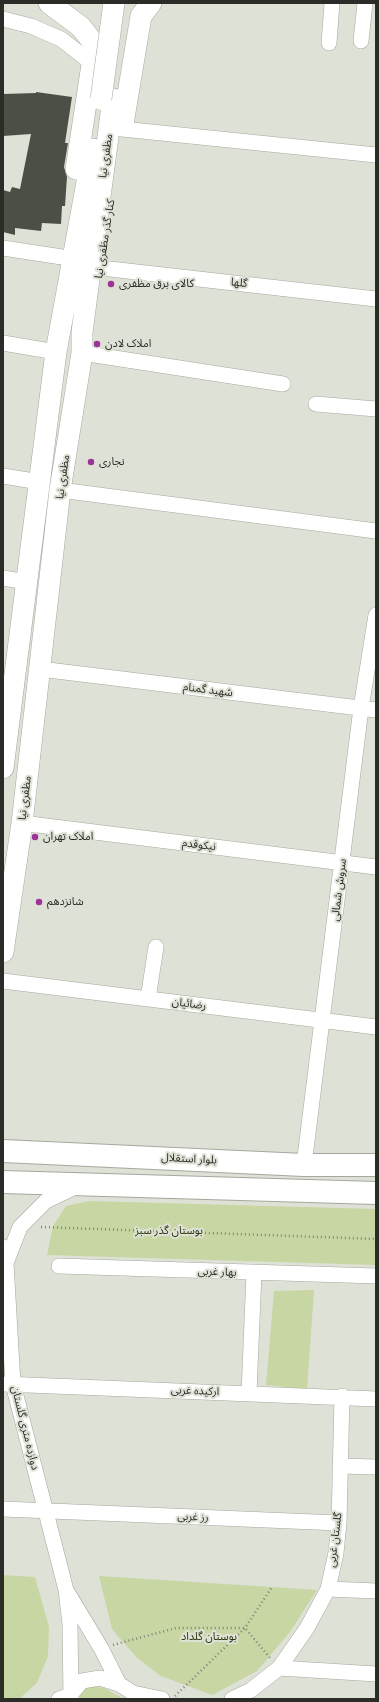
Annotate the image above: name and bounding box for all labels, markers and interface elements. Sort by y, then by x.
street label: مظفری نیا [96,133,116,179]
street label: کنار گذر مظفری نیا [92,199,118,279]
street label: گلها [230,276,248,290]
place label: کالای برق مظفری [119,277,194,291]
marker: کالای برق مظفری [106,279,116,289]
place label: املاک لادن [105,337,151,351]
marker: املاک لادن [92,339,102,349]
street label: مظفری نیا [53,454,73,500]
place label: نجاری [99,455,125,469]
marker: نجاری [86,457,96,467]
street label: شهید گمنام [182,680,234,700]
street label: مظفری نیا [16,775,34,821]
place label: املاک تهران [43,830,93,844]
marker: املاک تهران [30,832,40,842]
street label: نیکوقدم [181,836,217,854]
street label: سروش شمالی [329,858,349,922]
place label: شانزدهم [47,895,84,909]
marker: شانزدهم [34,897,44,907]
street label: رضائیان [171,995,207,1013]
street label: بلوار استقلال [161,1151,217,1167]
park label: بوستان گذر سبز [135,1224,203,1238]
street label: بهار غربی [197,1265,237,1279]
street label: ارکیده غربی [171,1384,219,1398]
street label: دوازده متری گلستان [8,1385,42,1471]
street label: رز غربی [177,1510,209,1524]
street label: گلستان غربی [325,1512,345,1568]
park label: بوستان گلداد [181,1630,237,1644]

